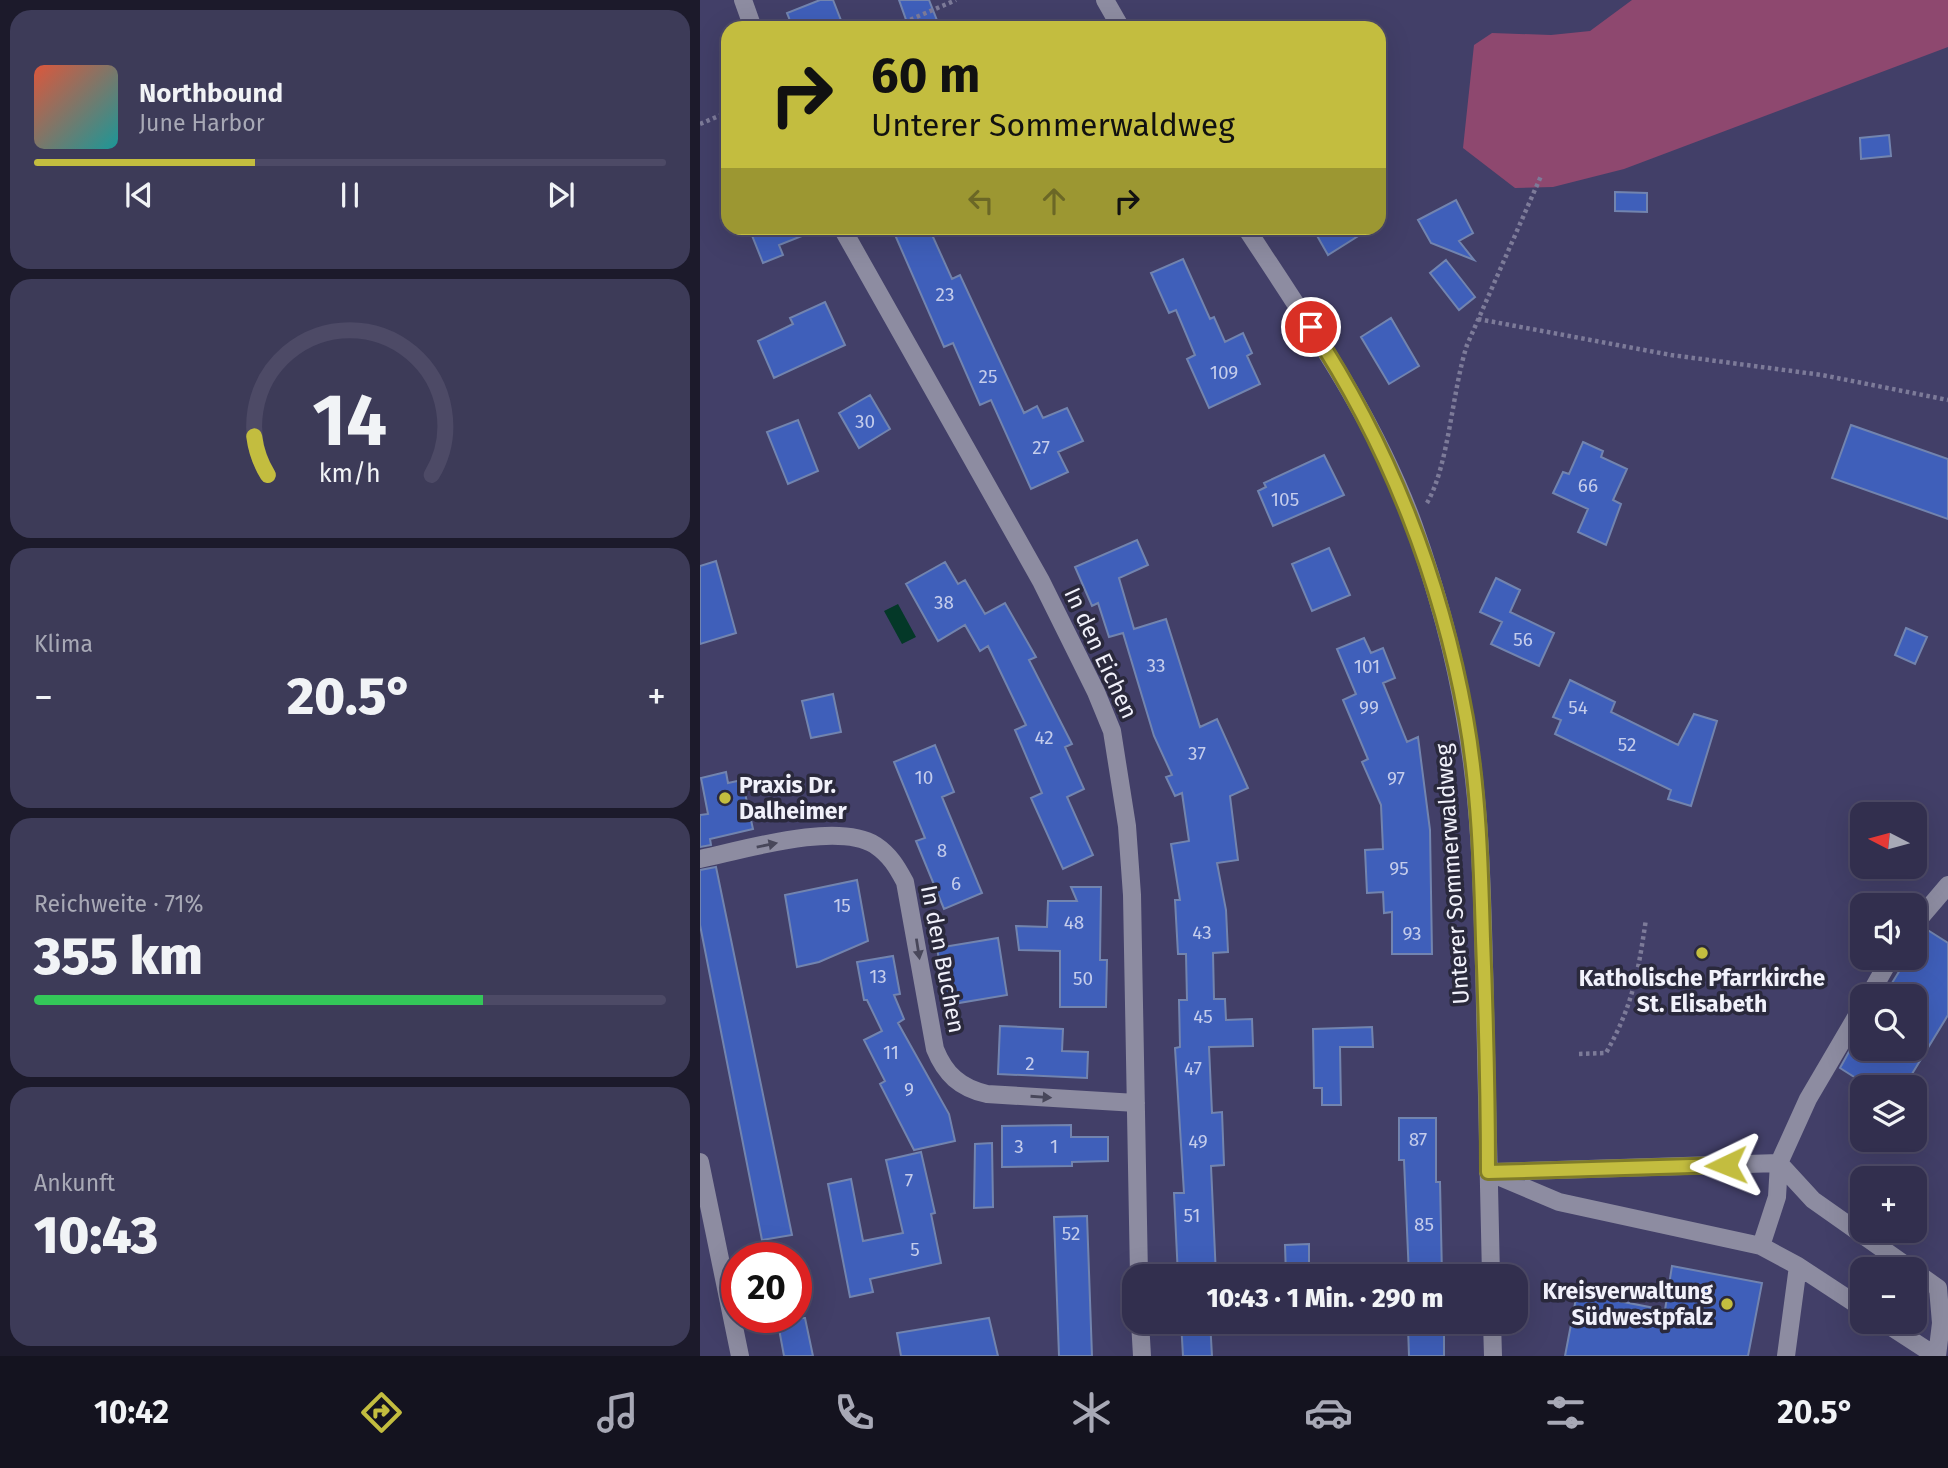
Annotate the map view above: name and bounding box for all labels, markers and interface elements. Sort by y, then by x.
text: 60 m [871,46,980,105]
icon: right [756,49,847,140]
text: Northbound [139,78,283,109]
text: Unterer Sommerwaldweg [871,106,1235,144]
text: June Harbor [139,109,265,137]
icon: previous [120,176,158,214]
icon: pause [331,176,369,214]
icon: next [542,176,580,214]
icon: left [962,182,1000,220]
icon: ahead [1035,182,1073,220]
icon: right [1108,182,1146,220]
house number: 23 [936,283,954,306]
pin [1281,297,1341,357]
icon: arrive [1292,308,1330,346]
house number: 109 [1210,361,1238,384]
house number: 25 [979,365,997,388]
text: 14 [313,377,387,464]
house number: 30 [855,410,875,433]
house number: 27 [1032,436,1050,459]
text: km/h [319,459,381,489]
house number: 66 [1578,474,1598,497]
house number: 105 [1271,488,1299,511]
street label: In den Eichen [1058,583,1144,723]
house number: 38 [934,591,954,614]
house number: 56 [1513,628,1533,651]
text: Klima [34,630,93,658]
house number: 33 [1147,654,1165,677]
house number: 101 [1354,655,1380,678]
text: 20.5° [287,665,413,728]
text: − [34,674,53,720]
text: + [647,674,666,720]
house number: 99 [1359,696,1379,719]
house number: 54 [1568,696,1588,719]
house number: 42 [1034,726,1054,749]
house number: 52 [1618,733,1636,756]
house number: 37 [1188,742,1206,765]
street label: Unterer Sommerwaldweg [1429,743,1475,1005]
house number: 10 [915,766,933,789]
house number: 97 [1387,767,1405,790]
place label: Praxis Dr. Dalheimer [739,771,848,825]
marker: Praxis Dr. Dalheimer [717,790,733,806]
north arrow [1850,802,1927,878]
map controls [1850,802,1927,1334]
house number: 8 [937,839,947,862]
one-way arrow [756,840,778,851]
house number: 95 [1389,857,1409,880]
house number: 6 [951,872,961,895]
street label: In den Buchen [915,883,971,1035]
text: Reichweite · 71% [34,890,204,918]
button: sound [1850,893,1927,970]
house number: 15 [833,894,851,917]
house number: 48 [1064,911,1084,934]
house number: 43 [1192,921,1212,944]
house number: 93 [1402,922,1422,945]
text: 355 km [34,925,203,988]
one-way arrow [913,938,924,960]
marker: Katholische Pfarrkirche St. Elisabeth [1694,945,1710,961]
place label: Katholische Pfarrkirche St. Elisabeth [1579,964,1826,1018]
house number: 13 [869,965,887,988]
house number: 50 [1073,967,1093,990]
button: search [1850,984,1927,1061]
house number: 45 [1193,1005,1213,1028]
house number: 11 [883,1041,899,1064]
house number: 2 [1025,1052,1035,1075]
house number: 47 [1184,1057,1202,1080]
button: layers [1850,1075,1927,1152]
house number: 9 [904,1078,914,1101]
one-way arrow [1030,1092,1052,1103]
house number: 87 [1409,1128,1427,1151]
position arrow [1689,1128,1763,1202]
house number: 49 [1188,1130,1208,1153]
house number: 3 [1014,1135,1024,1158]
house number: 1 [1050,1135,1058,1158]
button: + [1850,1166,1927,1243]
text: Ankunft [34,1169,115,1197]
house number: 7 [905,1169,913,1192]
text: 10:43 [34,1204,158,1267]
house number: 51 [1184,1204,1200,1227]
house number: 85 [1414,1213,1434,1236]
house number: 52 [1062,1222,1080,1245]
house number: 5 [910,1238,920,1261]
speed limit sign: 20 [721,1242,812,1333]
button: − [1850,1257,1927,1334]
place label: Kreisverwaltung Südwestpfalz [1542,1277,1713,1331]
text: 10:43 · 1 Min. · 290 m [1207,1283,1443,1314]
marker: Kreisverwaltung Südwestpfalz [1719,1296,1735,1312]
icon: directions [357,1388,406,1437]
icon: music [593,1388,642,1437]
icon: phone [830,1388,879,1437]
icon: climate [1067,1388,1116,1437]
icon: car [1304,1388,1353,1437]
icon: filters [1541,1388,1590,1437]
text: 10:42 [94,1393,169,1431]
text: 20.5° [1777,1393,1854,1431]

